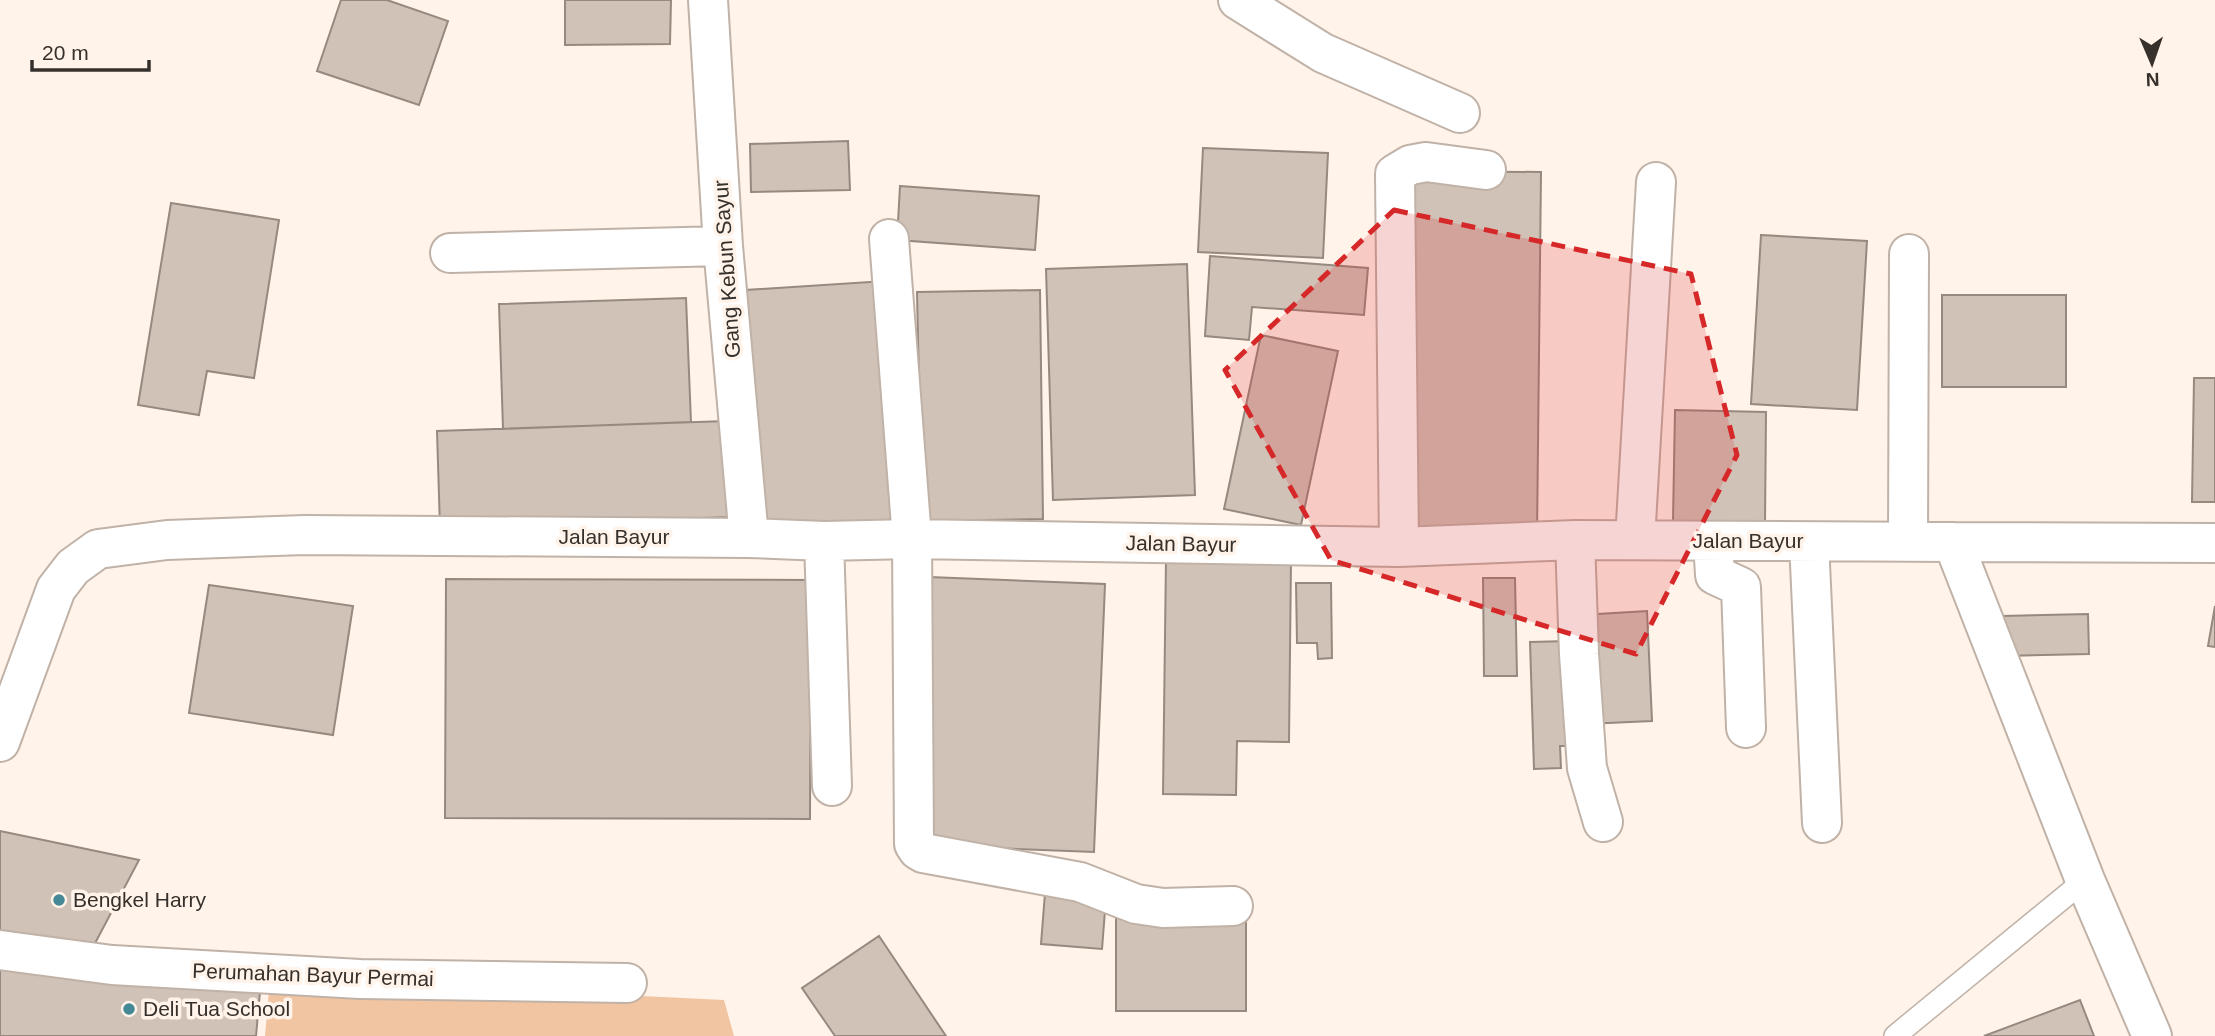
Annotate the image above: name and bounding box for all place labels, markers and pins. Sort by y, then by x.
place label: Bengkel Harry [73,888,207,911]
marker: Bengkel Harry [51,892,67,908]
place label: Deli Tua School [143,997,290,1020]
marker: Deli Tua School [121,1001,137,1017]

